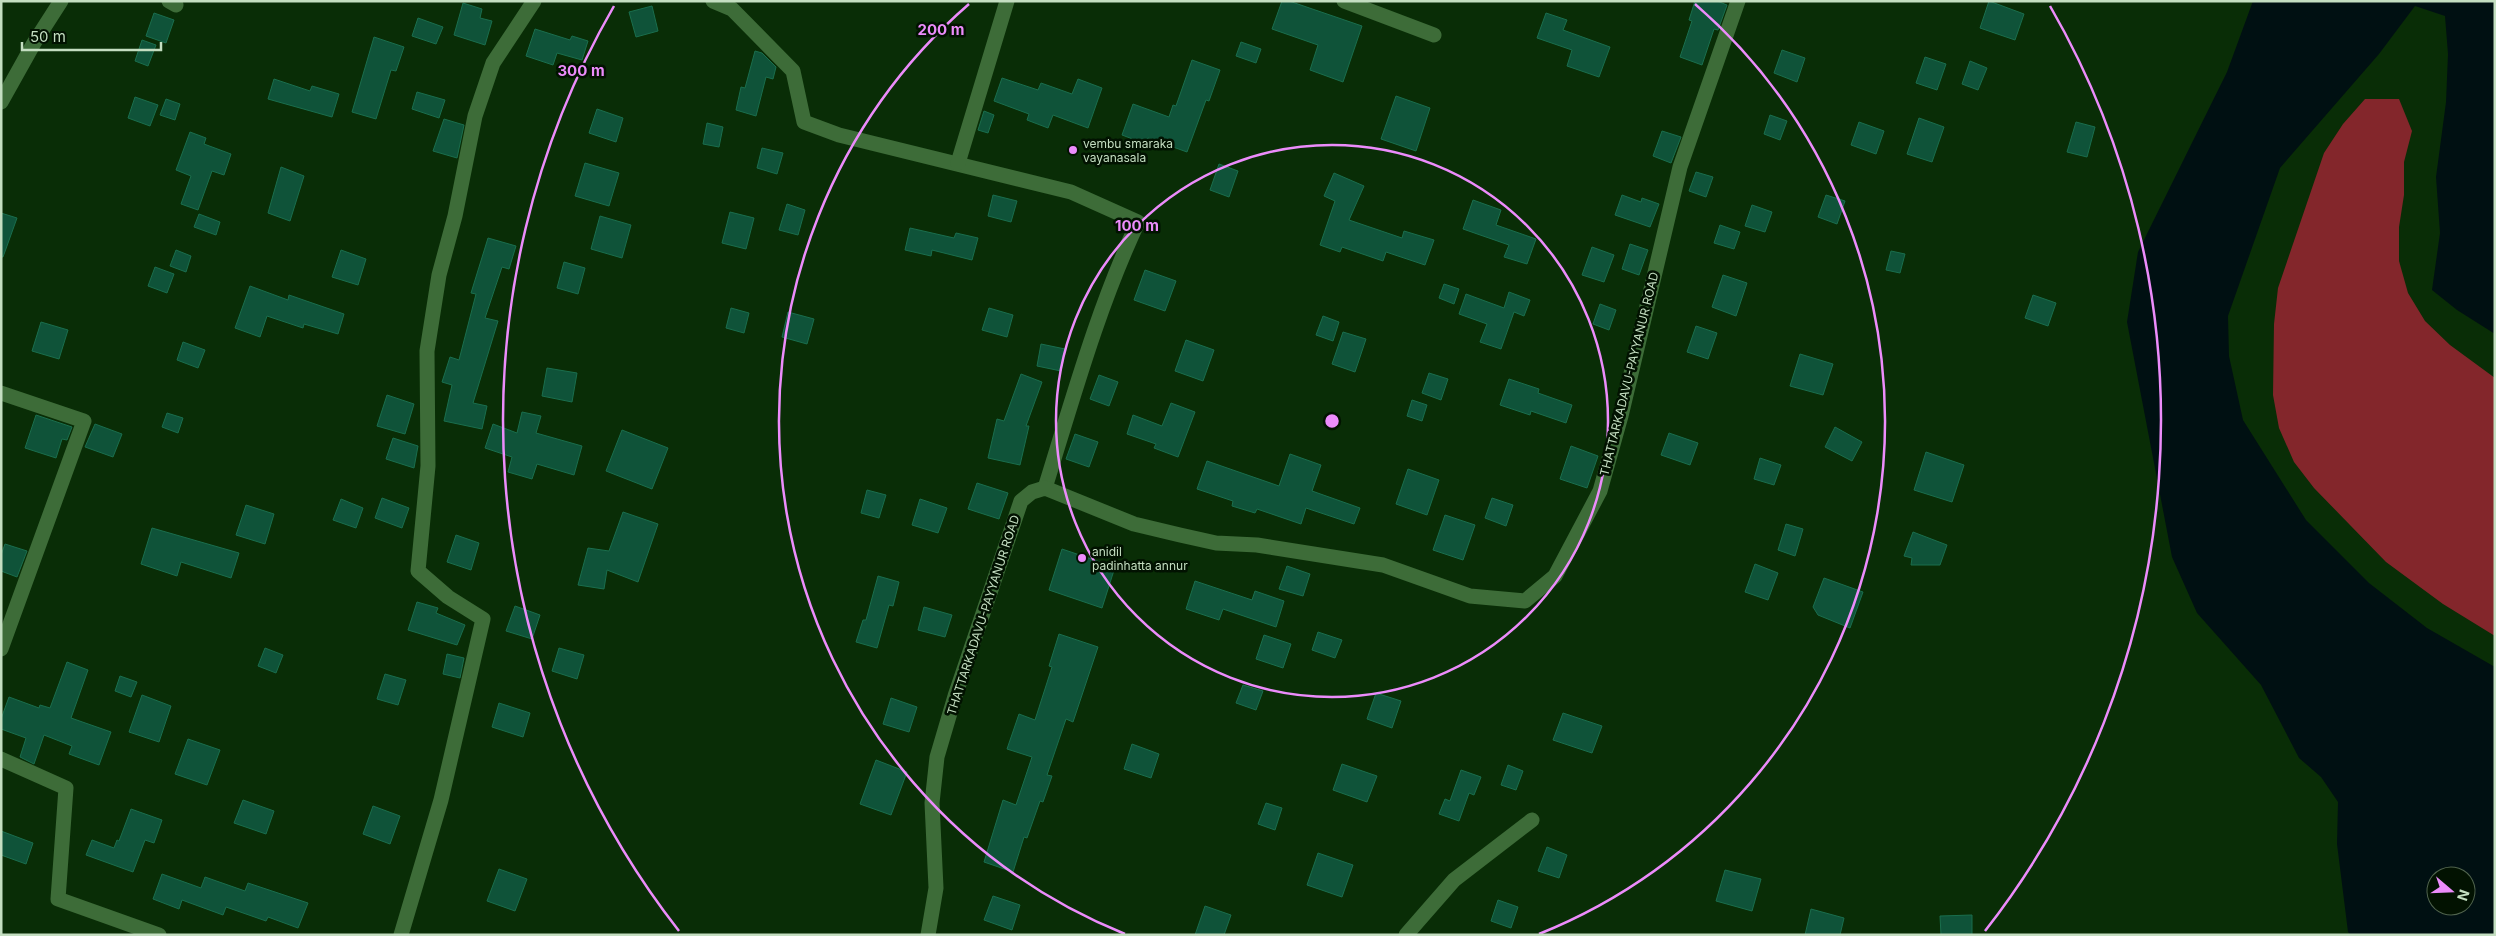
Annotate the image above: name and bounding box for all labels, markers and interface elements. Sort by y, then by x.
scale bar [22,20,161,52]
text: 200 m [918,20,964,39]
text: 50 m [30,27,66,46]
text: 300 m [557,61,605,80]
place label: vembu smaraka vayanasala [1083,136,1173,165]
marker: vembu smaraka vayanasala [1067,144,1079,156]
text: 100 m [1115,216,1159,235]
street label: THATTARKADAVU-PAYYANUR ROAD [1596,271,1662,477]
centre of rings [1323,412,1341,430]
street label: THATTARKADAVU-PAYYANUR ROAD [943,513,1023,717]
place label: anidil padinhatta annur [1092,544,1188,573]
marker: anidil padinhatta annur [1076,552,1088,564]
north arrow [2426,866,2476,916]
text: N [2454,888,2474,903]

